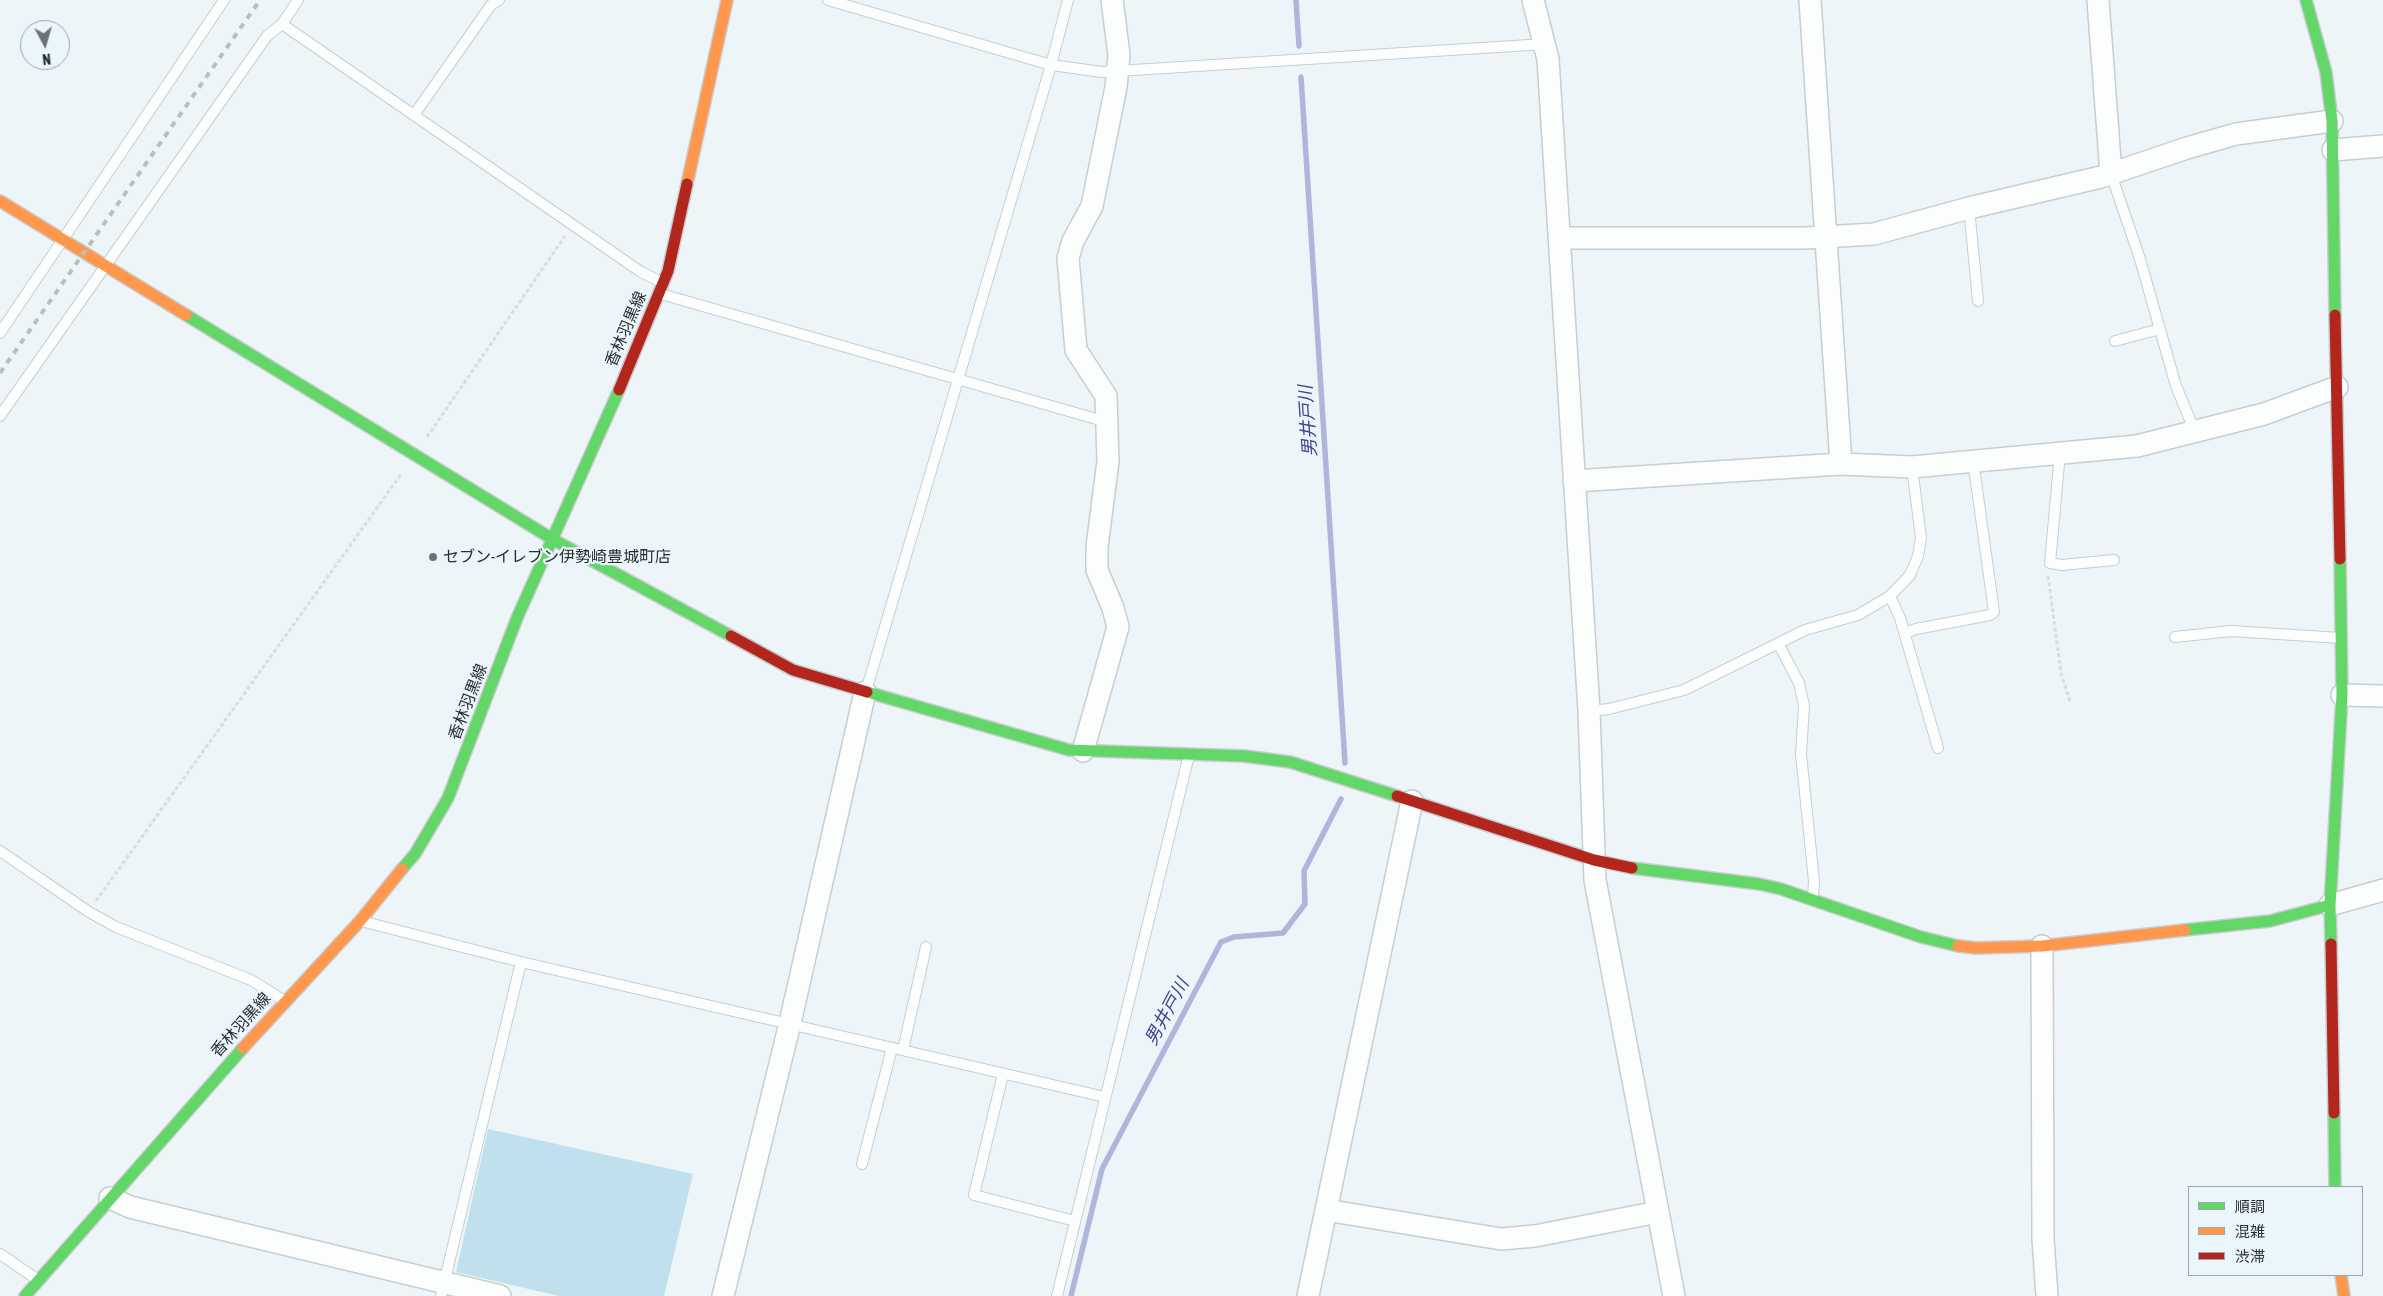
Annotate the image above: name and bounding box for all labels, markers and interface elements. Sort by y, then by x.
north arrow [20,20,70,70]
text: N [42,51,51,67]
street label: 香林羽黒線 [602,288,650,370]
water label: 男井戸川 [1295,384,1321,458]
place label: セブン-イレブン伊勢崎豊城町店 [443,547,671,567]
marker: セブン-イレブン伊勢崎豊城町店 [427,551,439,563]
street label: 香林羽黒線 [445,661,491,743]
water label: 男井戸川 [1141,975,1193,1049]
street label: 香林羽黒線 [207,989,275,1061]
legend [2188,1186,2363,1276]
text: 順調 [2235,1198,2265,1215]
text: 混雑 [2235,1223,2265,1240]
text: 渋滞 [2235,1248,2265,1265]

